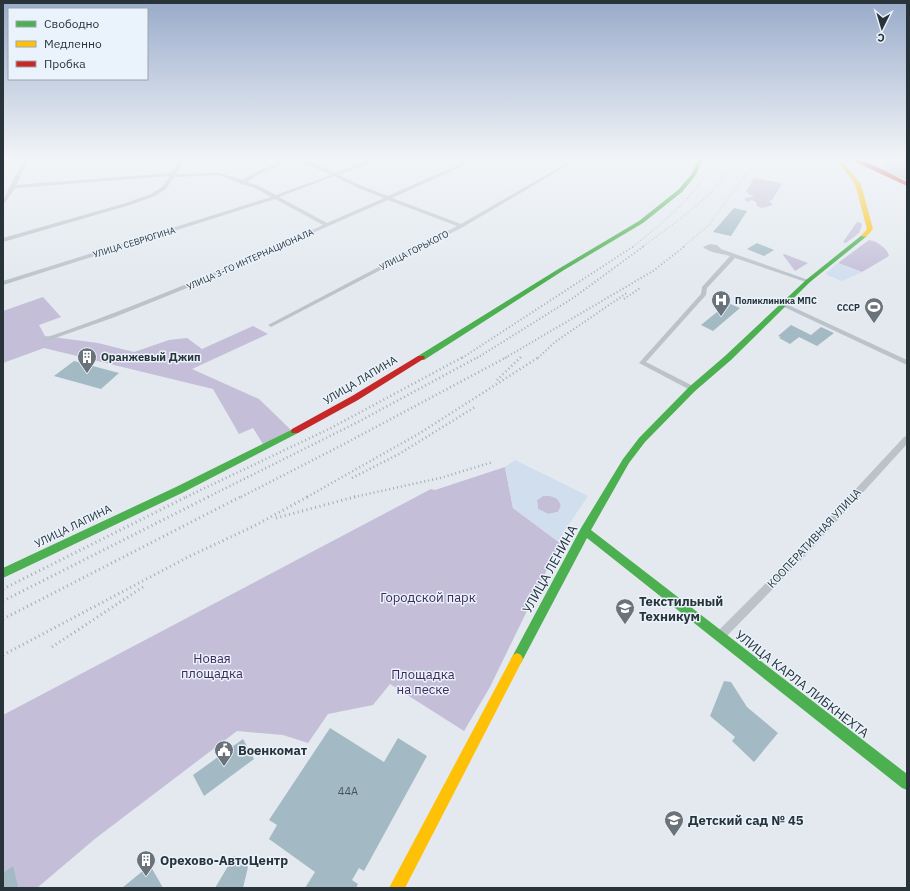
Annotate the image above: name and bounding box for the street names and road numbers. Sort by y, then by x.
street label: УЛИЦА СЕВРЮГИНА [91,224,177,260]
street label: УЛИЦА 3-ГО ИНТЕРНАЦИОНАЛА [185,226,315,292]
street label: УЛИЦА ГОРЬКОГО [378,228,450,272]
street label: УЛИЦА ЛАПИНА [320,352,400,408]
street label: КООПЕРАТИВНАЯ УЛИЦА [764,485,864,591]
street label: УЛИЦА ЛАПИНА [32,501,114,551]
street label: УЛИЦА ЛЕНИНА [519,521,582,616]
street label: УЛИЦА КАРЛА ЛИБКНЕХТА [732,626,873,742]

